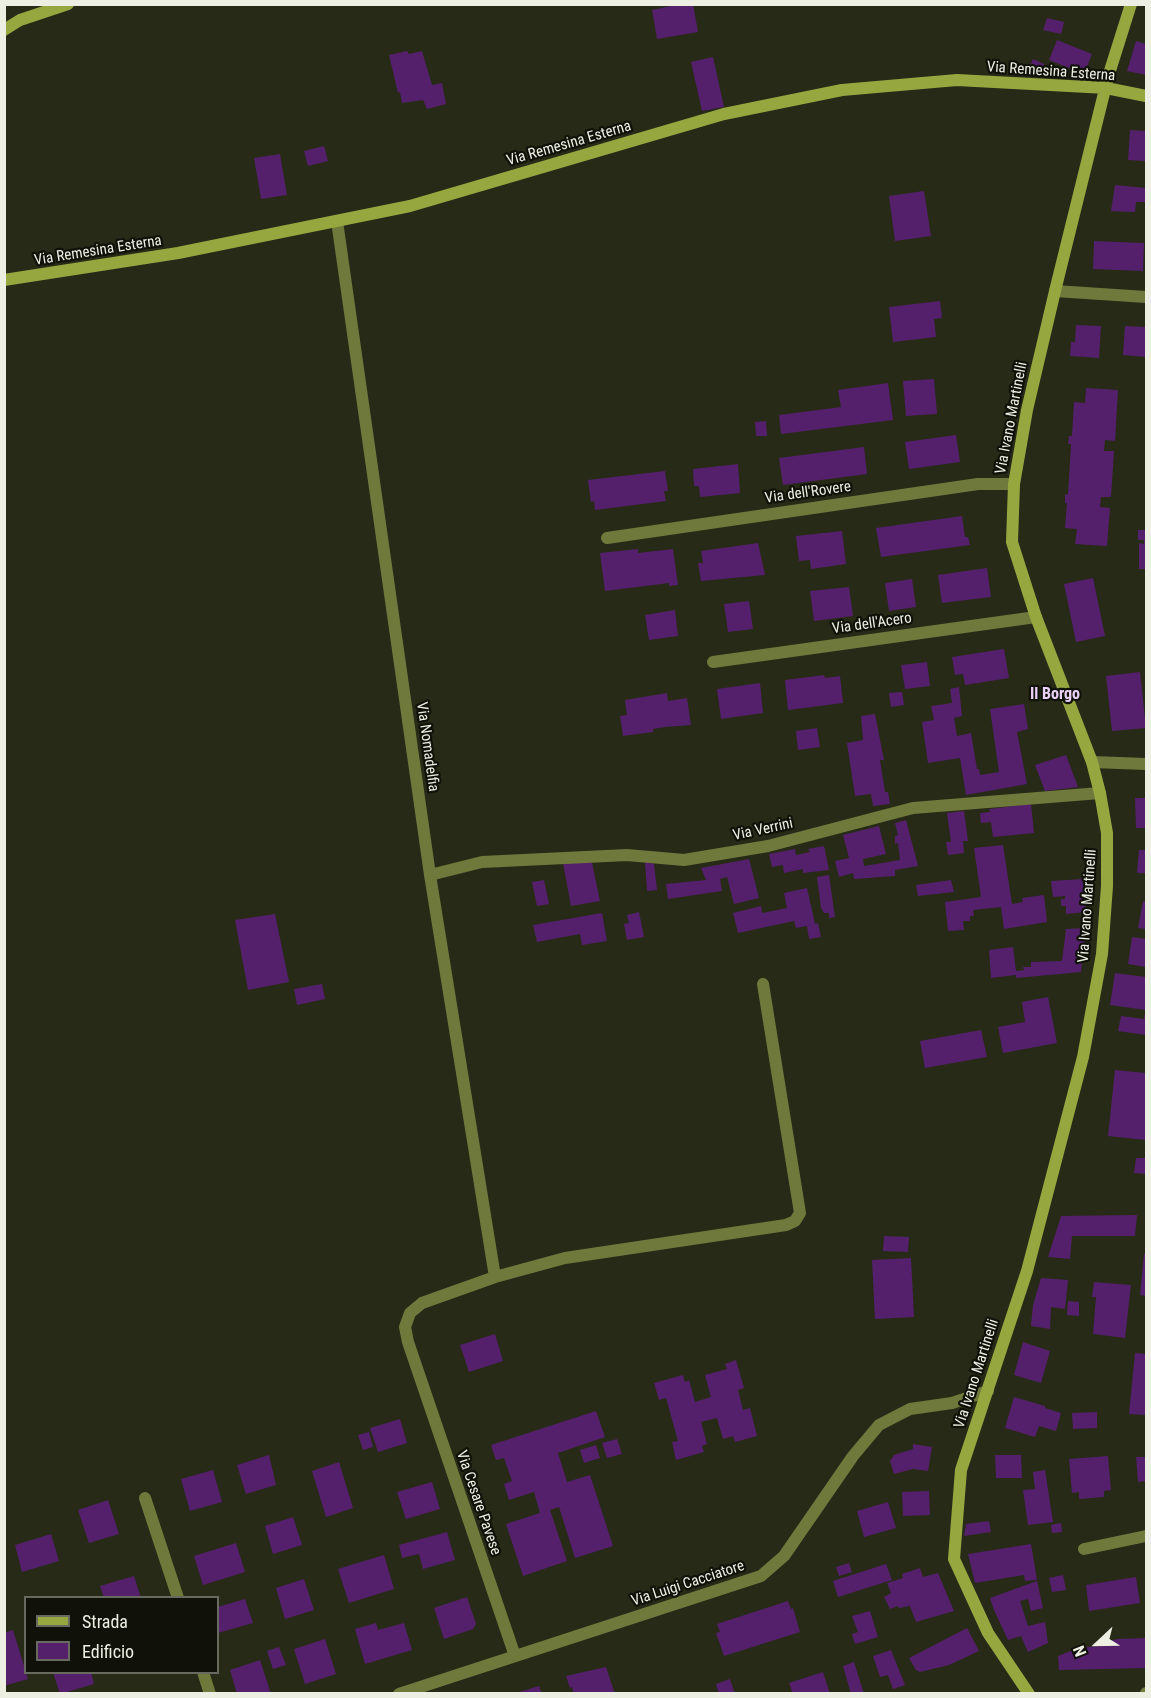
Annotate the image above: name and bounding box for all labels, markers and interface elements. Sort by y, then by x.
street label: Via Remesina Esterna [986,59,1116,85]
street label: Via Remesina Esterna [505,118,633,170]
street label: Via Remesina Esterna [33,232,163,270]
street label: Via Ivano Martinelli [992,360,1032,476]
street label: Via dell'Rovere [764,478,852,508]
street label: Via dell'Acero [831,610,913,638]
district label: Il Borgo [1030,685,1080,705]
street label: Via Nomadelfia [412,701,442,793]
street label: Via Verrini [731,815,795,845]
street label: Via Ivano Martinelli [1075,849,1101,963]
street label: Via Ivano Martinelli [951,1317,1003,1431]
street label: Via Cesare Pavese [452,1448,504,1558]
street label: Via Luigi Cacciatore [629,1557,747,1611]
legend [24,1596,219,1674]
text: Strada [82,1611,128,1632]
north arrow [1067,1614,1127,1674]
text: Edificio [82,1641,134,1662]
text: N [1069,1643,1090,1659]

